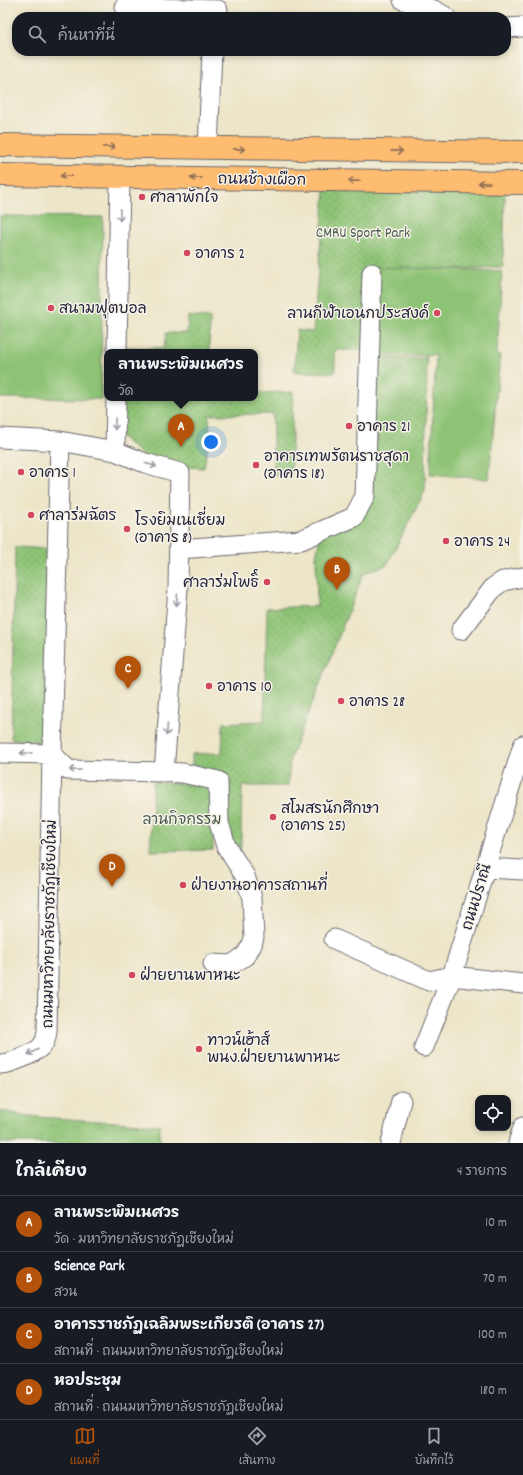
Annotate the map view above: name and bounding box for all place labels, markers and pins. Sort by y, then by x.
place label: ศาลาพักใจ [150,187,218,210]
marker: ศาลาพักใจ [137,192,147,202]
place label: อาคาร 2 [195,244,245,266]
marker: อาคาร 2 [182,248,192,258]
place label: สนามฟุตบอล [59,298,147,321]
marker: สนามฟุตบอล [46,303,56,313]
place label: ลานกีฬาเอนกประสงค์ [287,303,429,326]
marker: ลานกีฬาเอนกประสงค์ [432,308,442,318]
pin: A [168,414,194,447]
place label: อาคาร 21 [357,417,410,439]
marker: อาคาร 21 [344,421,354,431]
place label: อาคารเทพรัตนราชสุดา (อาคาร 18) [264,447,409,486]
marker: อาคารเทพรัตนราชสุดา (อาคาร 18) [251,460,261,470]
place label: อาคาร 1 [29,463,76,485]
marker: อาคาร 1 [16,467,26,477]
place label: ศาลาร่มฉัตร [39,505,117,528]
place label: โรงยิมเนเซี่ยม (อาคาร 8) [135,506,226,550]
marker: ศาลาร่มฉัตร [26,510,36,520]
marker: โรงยิมเนเซี่ยม (อาคาร 8) [122,524,132,534]
place label: อาคาร 24 [454,532,510,554]
marker: อาคาร 24 [441,536,451,546]
pin: B [324,557,350,590]
place label: ศาลาร่มโพธิ์ [183,568,259,595]
marker: ศาลาร่มโพธิ์ [262,577,272,587]
pin: C [115,656,141,689]
place label: อาคาร 10 [217,677,272,699]
marker: อาคาร 10 [204,681,214,691]
place label: อาคาร 28 [349,692,405,714]
marker: อาคาร 28 [336,696,346,706]
place label: สโมสรนักศึกษา (อาคาร 25) [281,798,379,838]
marker: สโมสรนักศึกษา (อาคาร 25) [268,812,278,822]
pin: D [99,854,125,887]
place label: ฝ่ายงานอาคารสถานที่ [191,871,328,898]
marker: ฝ่ายงานอาคารสถานที่ [178,880,188,890]
place label: ฝ่ายยานพาหนะ [140,965,240,988]
marker: ฝ่ายยานพาหนะ [127,970,137,980]
place label: ทาวน์เฮ้าส์ พนง.ฝ่ายยานพาหนะ [207,1030,340,1070]
marker: ทาวน์เฮ้าส์ พนง.ฝ่ายยานพาหนะ [194,1044,204,1054]

